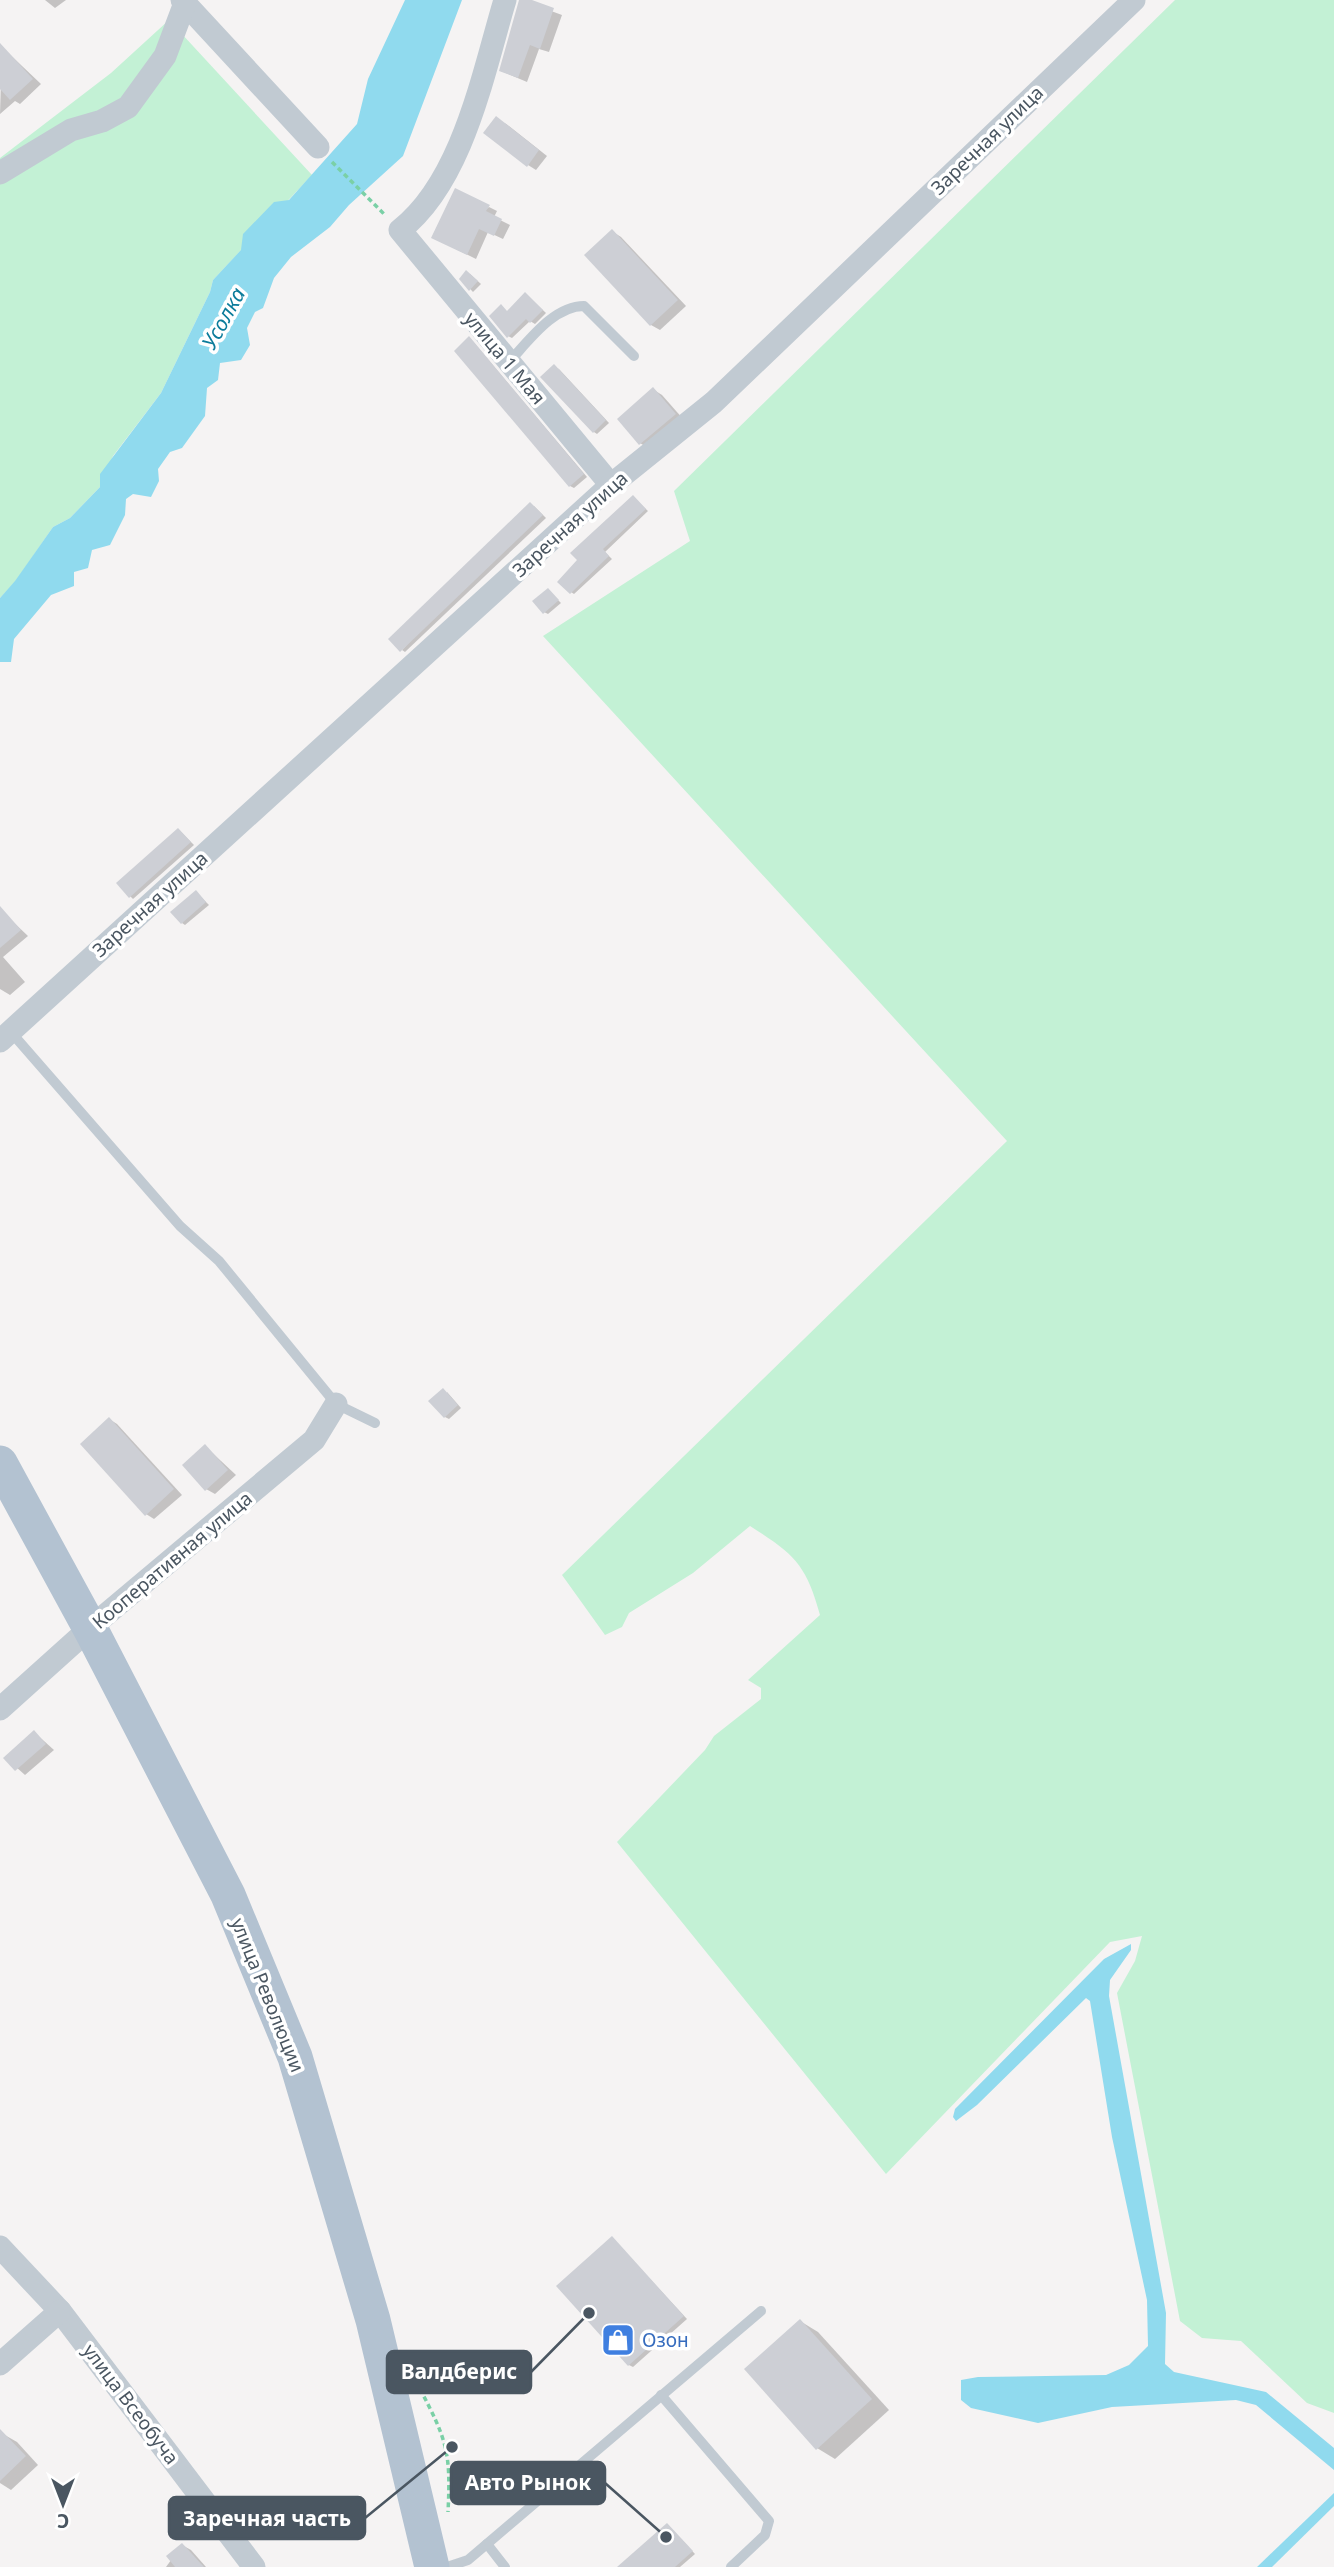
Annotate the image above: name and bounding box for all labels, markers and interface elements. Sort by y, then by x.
street label: Заречная улица [925,80,1049,200]
water label: Усолка [195,282,251,354]
street label: улица 1 Мая [459,306,551,410]
street label: Заречная улица [507,465,633,583]
street label: Заречная улица [87,845,213,963]
street label: Кооперативная улица [87,1485,257,1635]
street label: улица Революции [225,1914,311,2076]
shop icon: Озон [599,2321,637,2359]
place label: Озон [642,2327,689,2353]
street label: улица Всеобуча [77,2339,185,2469]
callout: Валдберис [387,2351,531,2393]
text: Валдберис [401,2357,517,2385]
callout: Авто Рынок [451,2462,605,2504]
text: Авто Рынок [465,2468,591,2496]
north arrow [28,2469,98,2539]
callout: Заречная часть [169,2497,365,2539]
text: Заречная часть [183,2504,351,2532]
text: С [57,2508,69,2534]

